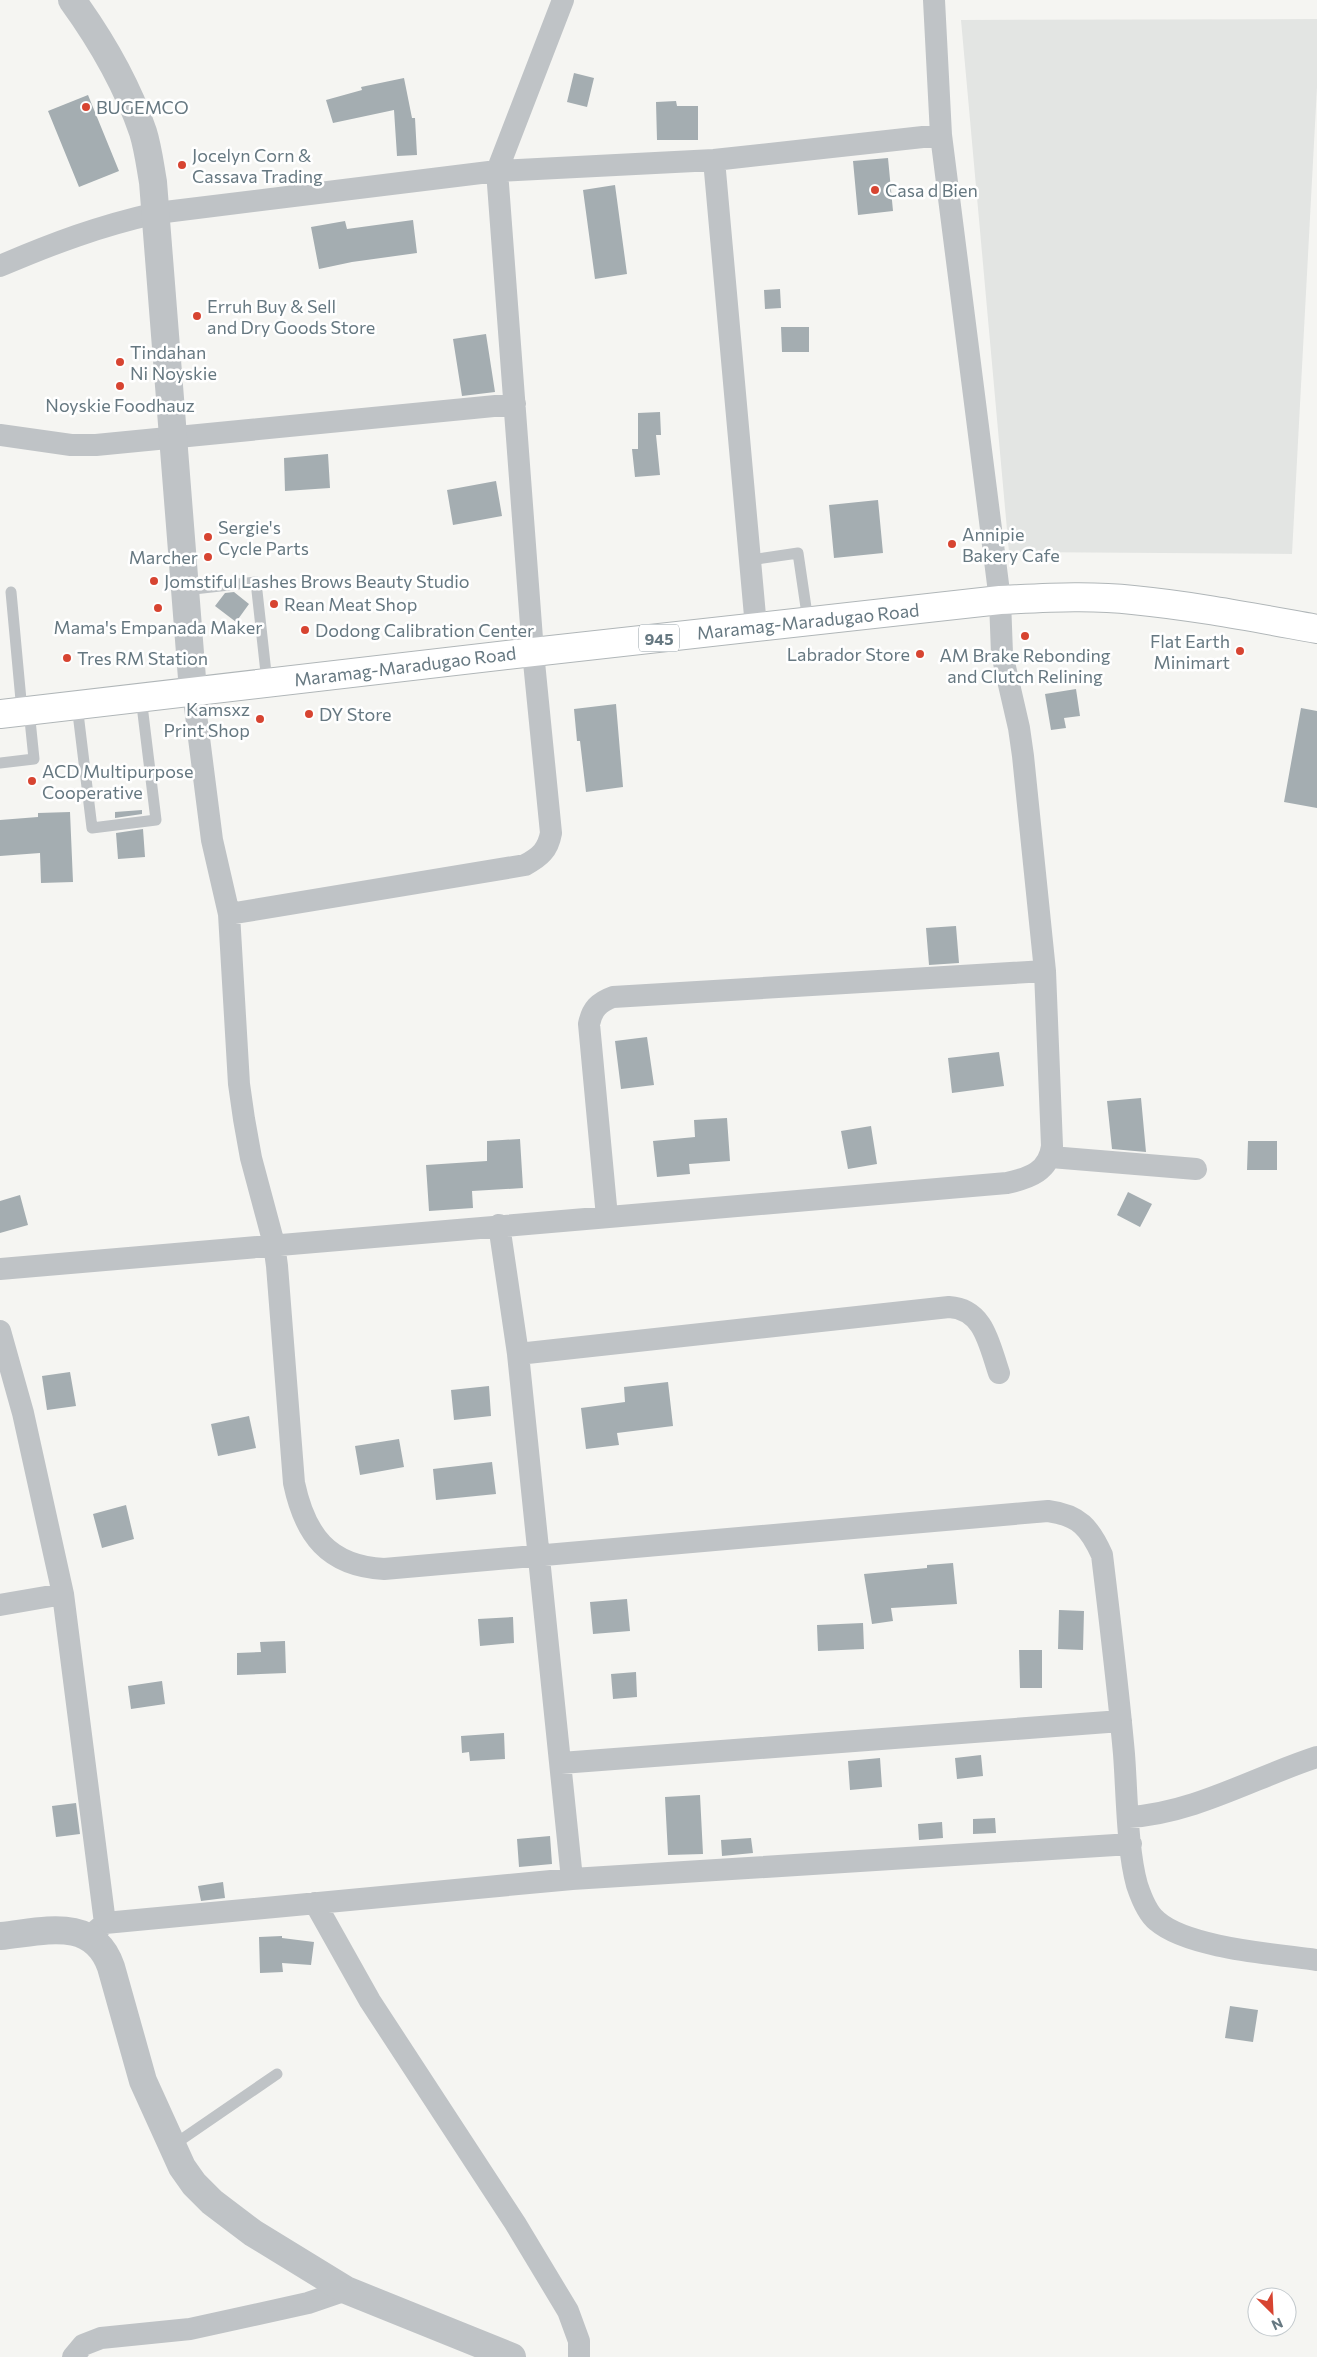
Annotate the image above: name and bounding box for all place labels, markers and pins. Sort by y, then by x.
place label: BUGEMCO [96,96,189,118]
marker: BUGEMCO [80,101,92,113]
place label: Jocelyn Corn & Cassava Trading [192,144,323,187]
marker: Jocelyn Corn & Cassava Trading [176,159,188,171]
place label: Casa d Bien [885,179,978,201]
marker: Casa d Bien [869,184,881,196]
place label: Erruh Buy & Sell and Dry Goods Store [207,295,375,338]
marker: Erruh Buy & Sell and Dry Goods Store [191,310,203,322]
place label: Tindahan Ni Noyskie [130,341,217,384]
marker: Tindahan Ni Noyskie [114,356,126,368]
marker: Noyskie Foodhauz [114,380,126,392]
place label: Noyskie Foodhauz [45,394,195,416]
place label: Sergie's Cycle Parts [218,516,309,559]
place label: Annipie Bakery Cafe [962,523,1060,566]
marker: Sergie's Cycle Parts [202,531,214,543]
marker: Annipie Bakery Cafe [946,538,958,550]
place label: Marcher [129,546,198,568]
marker: Marcher [202,551,214,563]
place label: Jomstiful Lashes Brows Beauty Studio [164,570,470,592]
marker: Jomstiful Lashes Brows Beauty Studio [148,575,160,587]
place label: Rean Meat Shop [284,593,417,615]
marker: Rean Meat Shop [268,598,280,610]
marker: Mama's Empanada Maker [152,602,164,614]
place label: Mama's Empanada Maker [54,616,262,638]
place label: Dodong Calibration Center [315,619,534,641]
marker: Dodong Calibration Center [299,624,311,636]
marker: AM Brake Rebonding and Clutch Relining [1019,630,1031,642]
place label: Flat Earth Minimart [1150,630,1230,673]
place label: Labrador Store [787,643,910,665]
place label: AM Brake Rebonding and Clutch Relining [939,644,1111,687]
marker: Flat Earth Minimart [1234,645,1246,657]
place label: Tres RM Station [77,647,208,669]
marker: Labrador Store [914,648,926,660]
marker: Tres RM Station [61,652,73,664]
place label: Kamsxz Print Shop [163,698,250,741]
place label: DY Store [319,703,392,725]
marker: DY Store [303,708,315,720]
marker: Kamsxz Print Shop [254,713,266,725]
place label: ACD Multipurpose Cooperative [42,760,194,803]
marker: ACD Multipurpose Cooperative [26,775,38,787]

